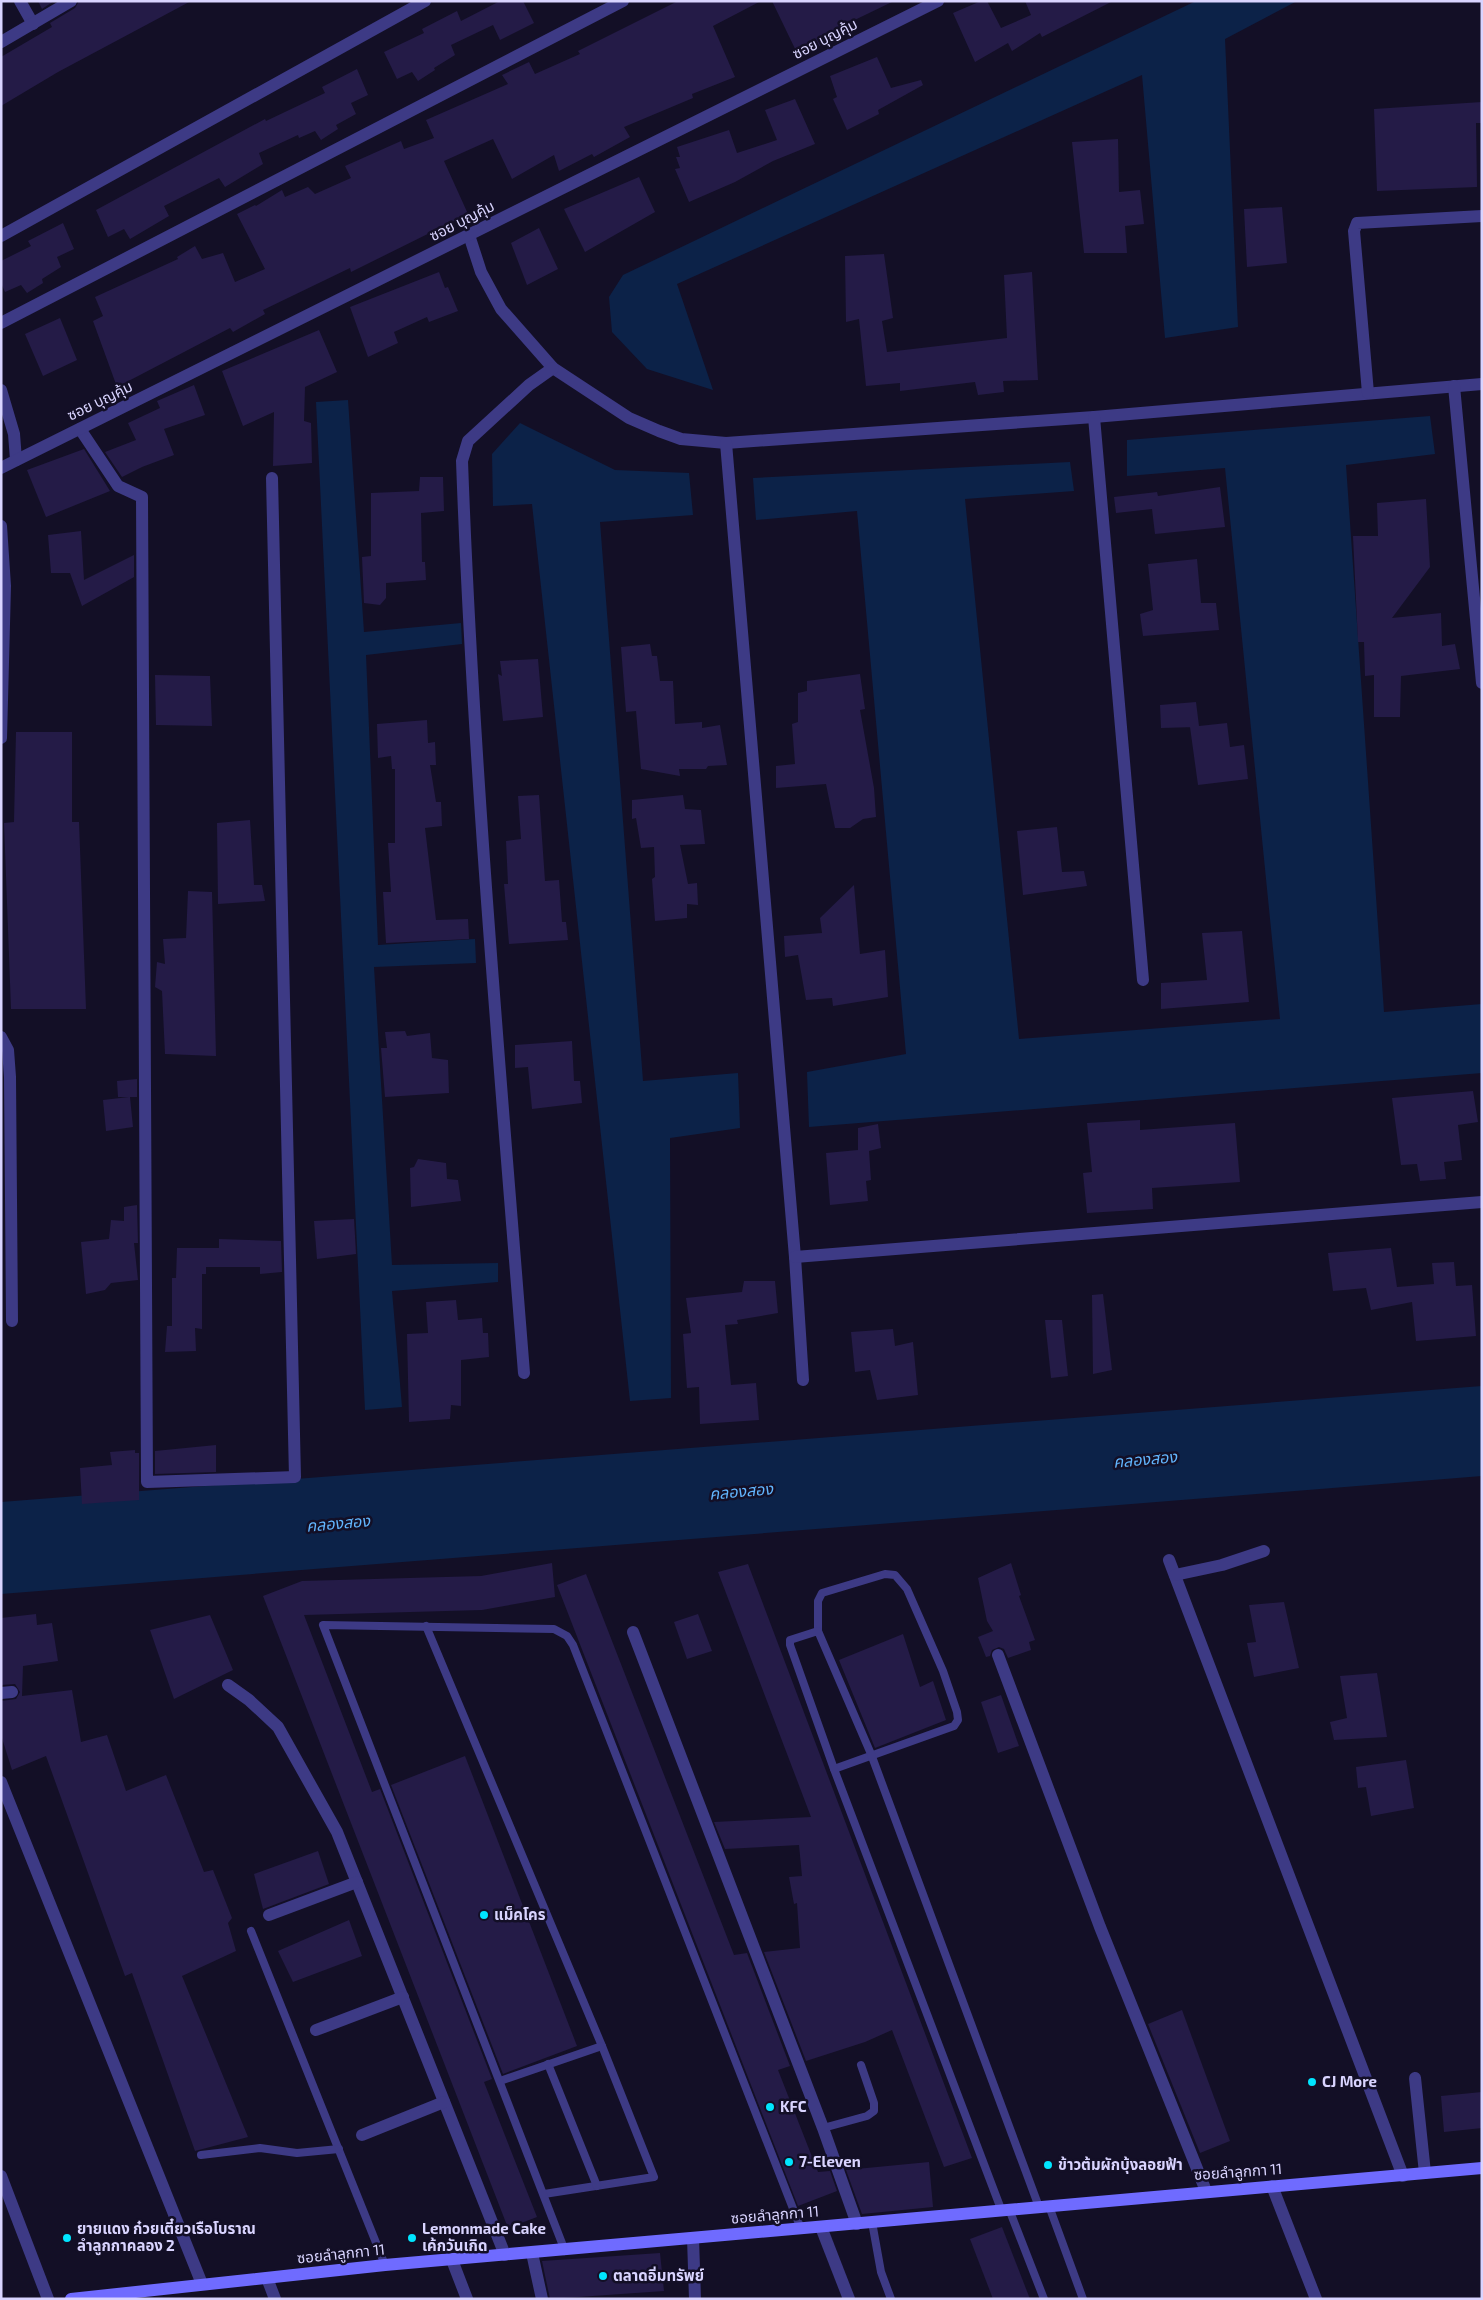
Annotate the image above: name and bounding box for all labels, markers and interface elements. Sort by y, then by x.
street label: ซอย บุญคุ้ม [789,14,860,63]
street label: ซอย บุญคุ้ม [426,196,497,245]
street label: ซอย บุญคุ้ม [64,377,136,425]
water label: คลองสอง [1112,1446,1179,1471]
water label: คลองสอง [708,1478,775,1503]
water label: คลองสอง [305,1510,372,1535]
place label: แม็คโคร [494,1905,546,1923]
marker: แม็คโคร [478,1909,490,1921]
place label: CJ More [1322,2072,1377,2090]
marker: CJ More [1306,2076,1318,2088]
place label: KFC [780,2097,807,2115]
marker: KFC [764,2101,776,2113]
place label: 7-Eleven [799,2152,861,2170]
place label: ข้าวต้มผักบุ้งลอยฟ้า [1058,2155,1183,2174]
marker: 7-Eleven [783,2156,795,2168]
marker: ข้าวต้มผักบุ้งลอยฟ้า [1042,2159,1054,2171]
street label: ซอยลำลูกกา 11 [1193,2159,1283,2184]
street label: ซอยลำลูกกา 11 [730,2201,820,2228]
place label: ยายแดง ก๋วยเตี๋ยวเรือโบราณ ลำลูกกาคลอง 2 [77,2218,256,2256]
place label: Lemonmade Cake เค้กวันเกิด [422,2219,546,2254]
marker: ยายแดง ก๋วยเตี๋ยวเรือโบราณ ลำลูกกาคลอง 2 [61,2232,73,2244]
marker: Lemonmade Cake เค้กวันเกิด [406,2232,418,2244]
street label: ซอยลำลูกกา 11 [296,2239,386,2268]
place label: ตลาดอิ่มทรัพย์ [613,2266,704,2284]
marker: ตลาดอิ่มทรัพย์ [597,2270,609,2282]

